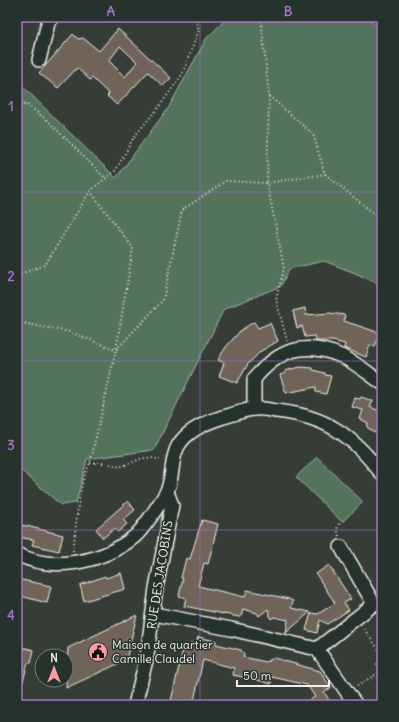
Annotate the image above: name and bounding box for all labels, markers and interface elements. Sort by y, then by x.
text: A [107,3,116,20]
text: B [284,3,293,20]
text: 1 [8,98,14,115]
text: 2 [7,268,15,285]
text: 3 [7,437,15,454]
street label: RUE DES JACOBINS [144,519,176,630]
text: 4 [7,607,15,624]
place label: Maison de quartier Camille Claudel [112,637,213,666]
public building icon: Maison de quartier Camille Claudel [87,641,109,663]
north arrow [34,648,74,688]
text: N [50,651,58,665]
scale bar [237,662,329,688]
text: 50 m [243,668,272,683]

